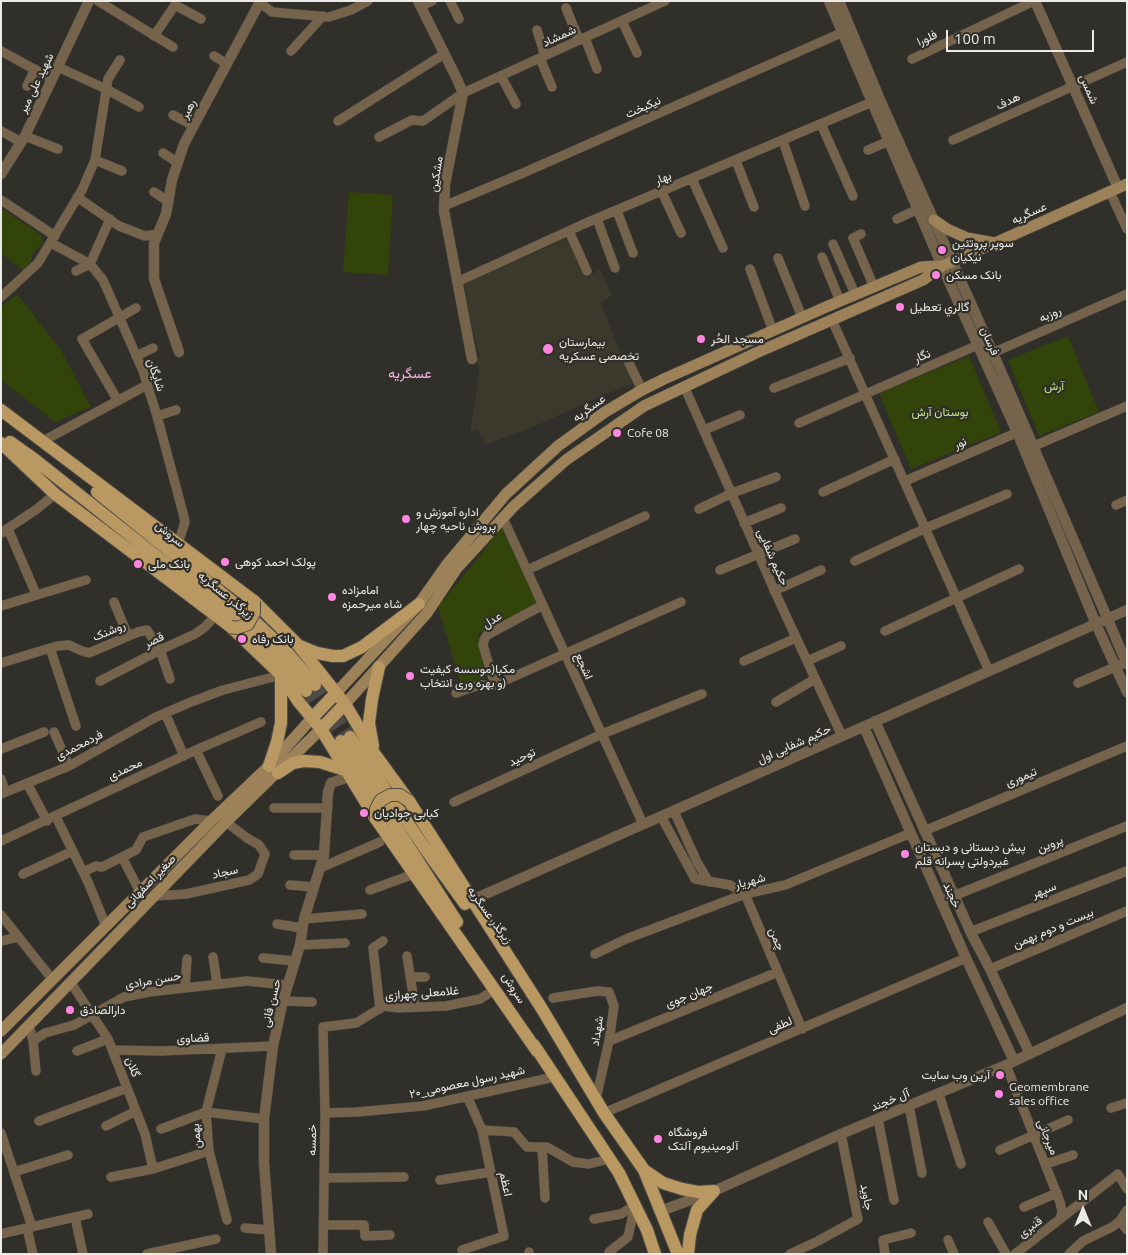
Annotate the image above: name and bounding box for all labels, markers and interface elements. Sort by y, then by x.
scale bar [948,20,1096,52]
street label: شمشاد [540,22,578,50]
street label: فلورا [915,27,939,49]
text: 100 m [954,30,996,47]
street label: شهید علی میر [15,50,57,116]
street label: شمس [1076,72,1102,106]
street label: هدف [994,89,1022,113]
street label: نیکبخت [623,93,663,121]
street label: رهبر [177,97,199,121]
street label: مشکین [426,155,446,193]
street label: بهار [652,168,674,188]
street label: عسگریه [1009,199,1049,227]
place label: سوپر پروتئین نیکیان [952,236,1014,264]
marker: سوپر پروتئین نیکیان [936,244,948,256]
place label: بانک مسکن [946,268,1001,282]
marker: بانک مسکن [930,269,942,281]
place label: گالري تعطيل [910,300,969,314]
marker: گالري تعطيل [894,301,906,313]
street label: روزبه [1037,303,1063,325]
street label: فرسان [977,324,1003,358]
place label: مسجد الحُر [711,332,764,346]
marker: مسجد الحُر [695,333,707,345]
place label: بیمارستان تخصصی عسکریه [559,335,639,363]
marker: بیمارستان تخصصی عسکریه [541,342,555,356]
street label: نگار [911,346,933,366]
street label: شایگان [144,357,168,393]
district label: عسگریه [388,365,432,381]
park label: آرش [1044,379,1064,393]
street label: عسگریه [570,391,608,425]
park label: بوستان آرش [911,405,969,419]
place label: Cofe 08 [627,426,669,440]
marker: Cofe 08 [611,427,623,439]
street label: نور [951,434,969,452]
place label: اداره آموزش و پروش ناحیه چهار [416,505,496,533]
marker: اداره آموزش و پروش ناحیه چهار [400,513,412,525]
street label: سروش [152,518,188,550]
street label: حکیم شفایی [754,526,792,588]
place label: پولک احمد کوهی [235,555,316,569]
marker: پولک احمد کوهی [219,556,231,568]
place label: بانک ملی [148,557,190,571]
marker: بانک ملی [132,558,144,570]
street label: زیرگذر عسگریه [195,568,257,622]
place label: امامزاده شاه میرحمزه [342,583,402,611]
marker: امامزاده شاه میرحمزه [326,591,338,603]
street label: عدل [480,609,504,631]
street label: روشنک [91,618,127,644]
street label: قصر [142,629,166,651]
place label: بانک رفاه [252,632,294,646]
marker: بانک رفاه [236,633,248,645]
street label: اشجع [572,650,596,682]
place label: مکبا(موسسه کیفیت و بهره وری انتخاب) [420,662,515,690]
marker: مکبا(موسسه کیفیت و بهره وری انتخاب) [404,670,416,682]
street label: حکیم شفایی اول [755,721,833,767]
street label: فردمحمدی [53,727,105,763]
street label: توحید [506,745,538,769]
street label: محمدی [106,755,144,783]
street label: تیموری [1003,764,1039,790]
place label: کبابی جوادیان [374,806,439,820]
marker: کبابی جوادیان [358,807,370,819]
street label: پروین [1035,832,1065,856]
place label: پیش دبستانی و دبستان غیردولتی پسرانه قلم [915,840,1026,868]
marker: پیش دبستانی و دبستان غیردولتی پسرانه قلم [899,848,911,860]
street label: صغیر اصفهانی [121,851,179,911]
street label: سجاد [210,862,240,882]
street label: شهریار [733,870,767,892]
street label: سپهر [1030,879,1058,901]
street label: خجند [940,880,964,910]
street label: زیرگذر عسگریه [464,883,516,947]
street label: بیست و دوم بهمن [1011,905,1095,951]
street label: چمن [766,925,788,953]
street label: حسن مرادی [124,968,182,992]
street label: سروش [499,970,529,1006]
street label: حسن فانی [258,977,284,1029]
street label: جهان جوی [663,979,715,1011]
street label: غلامعلی چهرازی [384,983,460,1003]
place label: دارالصادق [80,1003,126,1017]
marker: دارالصادق [64,1004,76,1016]
street label: لطفی [766,1013,794,1037]
street label: شهداد [588,1015,606,1047]
street label: قضاوی [176,1030,210,1046]
street label: گلان [123,1055,143,1079]
street label: ۲۰_شهید رسول معصومی [408,1063,526,1101]
place label: آرین وب سایت [921,1068,990,1082]
marker: آرین وب سایت [994,1069,1006,1081]
place label: Geomembrane sales office [1009,1080,1089,1108]
street label: آل خجند [868,1086,912,1114]
marker: Geomembrane sales office [993,1088,1005,1100]
street label: میرجانی [1034,1117,1062,1157]
street label: بهمن [188,1123,204,1149]
street label: خمسه [305,1124,319,1156]
place label: فروشگاه آلومینیوم آلتک [668,1125,738,1153]
marker: فروشگاه آلومینیوم آلتک [652,1133,664,1145]
street label: اعظم [496,1170,516,1198]
street label: جاوید [857,1183,877,1211]
north arrow [1058,1185,1108,1235]
text: N [1078,1187,1088,1203]
street label: قنبری [1015,1213,1045,1241]

